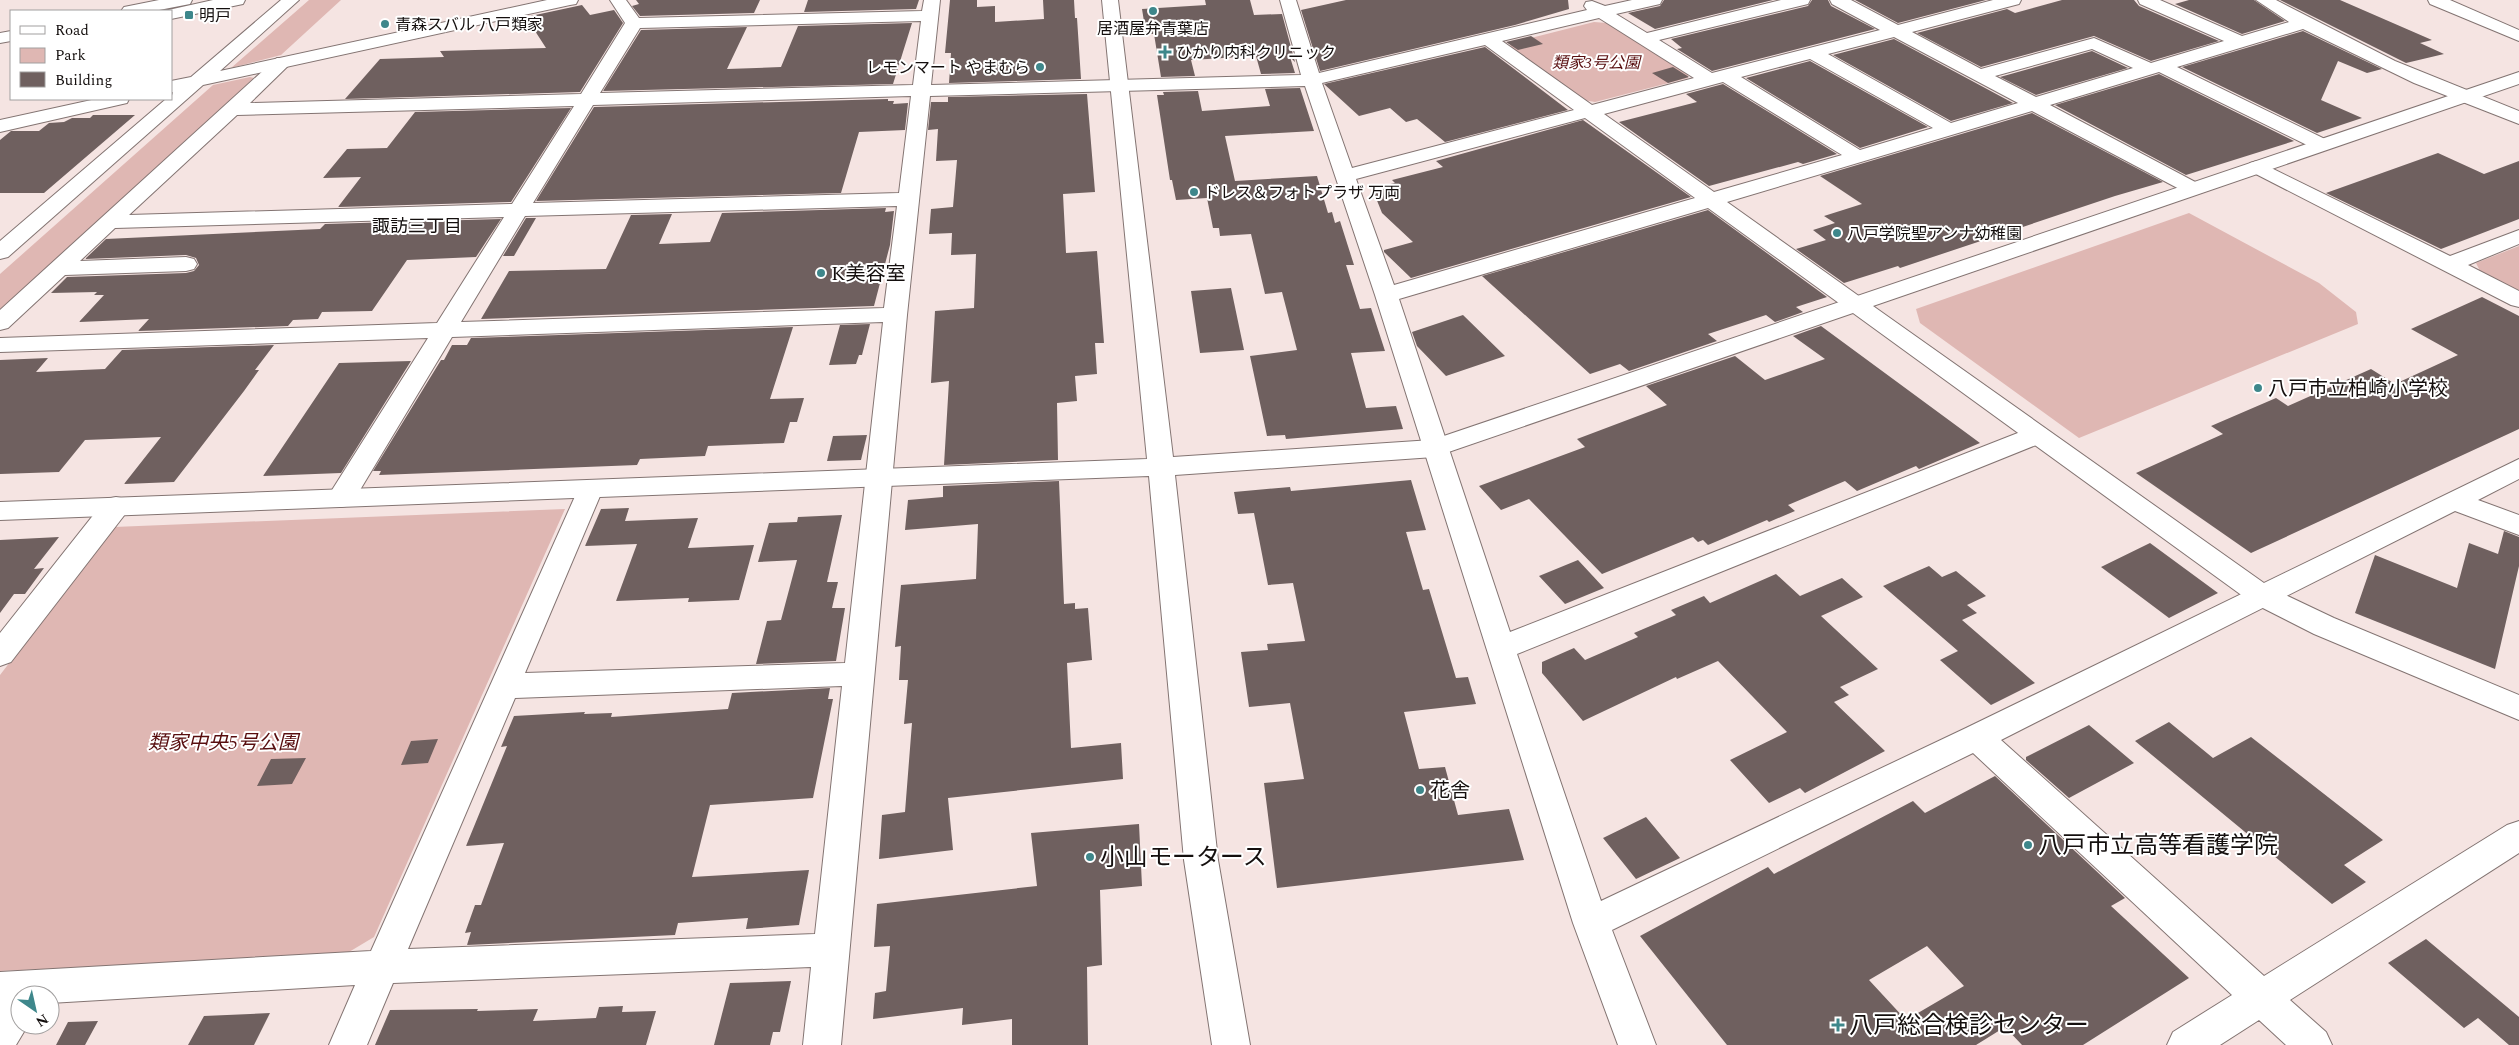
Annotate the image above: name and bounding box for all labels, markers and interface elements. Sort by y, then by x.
place label: 明戸 [199,4,231,28]
marker: 居酒屋弁青葉店 [1147,5,1159,17]
marker: 明戸 [183,9,195,21]
legend [10,10,172,100]
place label: 青森スバル 八戸類家 [395,13,543,37]
place label: 居酒屋弁青葉店 [1097,17,1209,41]
marker: 青森スバル 八戸類家 [379,18,391,30]
text: Road [55,19,89,42]
place label: ひかり内科クリニック [1176,41,1336,65]
text: Park [55,44,86,67]
marker: ひかり内科クリニック [1158,45,1172,59]
park label: 類家3号公園 [1552,51,1642,75]
place label: レモンマート やまむら [866,56,1030,80]
marker: レモンマート やまむら [1034,61,1046,73]
text: Building [55,69,112,92]
place label: ドレス＆フォトプラザ 万両 [1204,181,1400,205]
marker: ドレス＆フォトプラザ 万両 [1188,186,1200,198]
district label: 諏訪三丁目 [372,213,462,240]
place label: 八戸学院聖アンナ幼稚園 [1847,222,2022,246]
marker: 八戸学院聖アンナ幼稚園 [1831,227,1843,239]
place label: K美容室 [831,259,905,289]
marker: K美容室 [815,267,827,279]
place label: 八戸市立柏崎小学校 [2268,374,2448,404]
marker: 八戸市立柏崎小学校 [2252,382,2264,394]
park label: 類家中央5号公園 [148,728,301,758]
place label: 花舎 [1430,776,1470,806]
marker: 花舎 [1414,784,1426,796]
place label: 八戸市立高等看護学院 [2038,828,2278,864]
marker: 八戸市立高等看護学院 [2022,839,2034,851]
place label: 小山モータース [1100,840,1267,876]
marker: 小山モータース [1084,851,1096,863]
north arrow [10,985,60,1035]
text: N [31,1008,53,1032]
place label: 八戸総合検診センター [1849,1008,2089,1044]
marker: 八戸総合検診センター [1831,1018,1845,1032]

